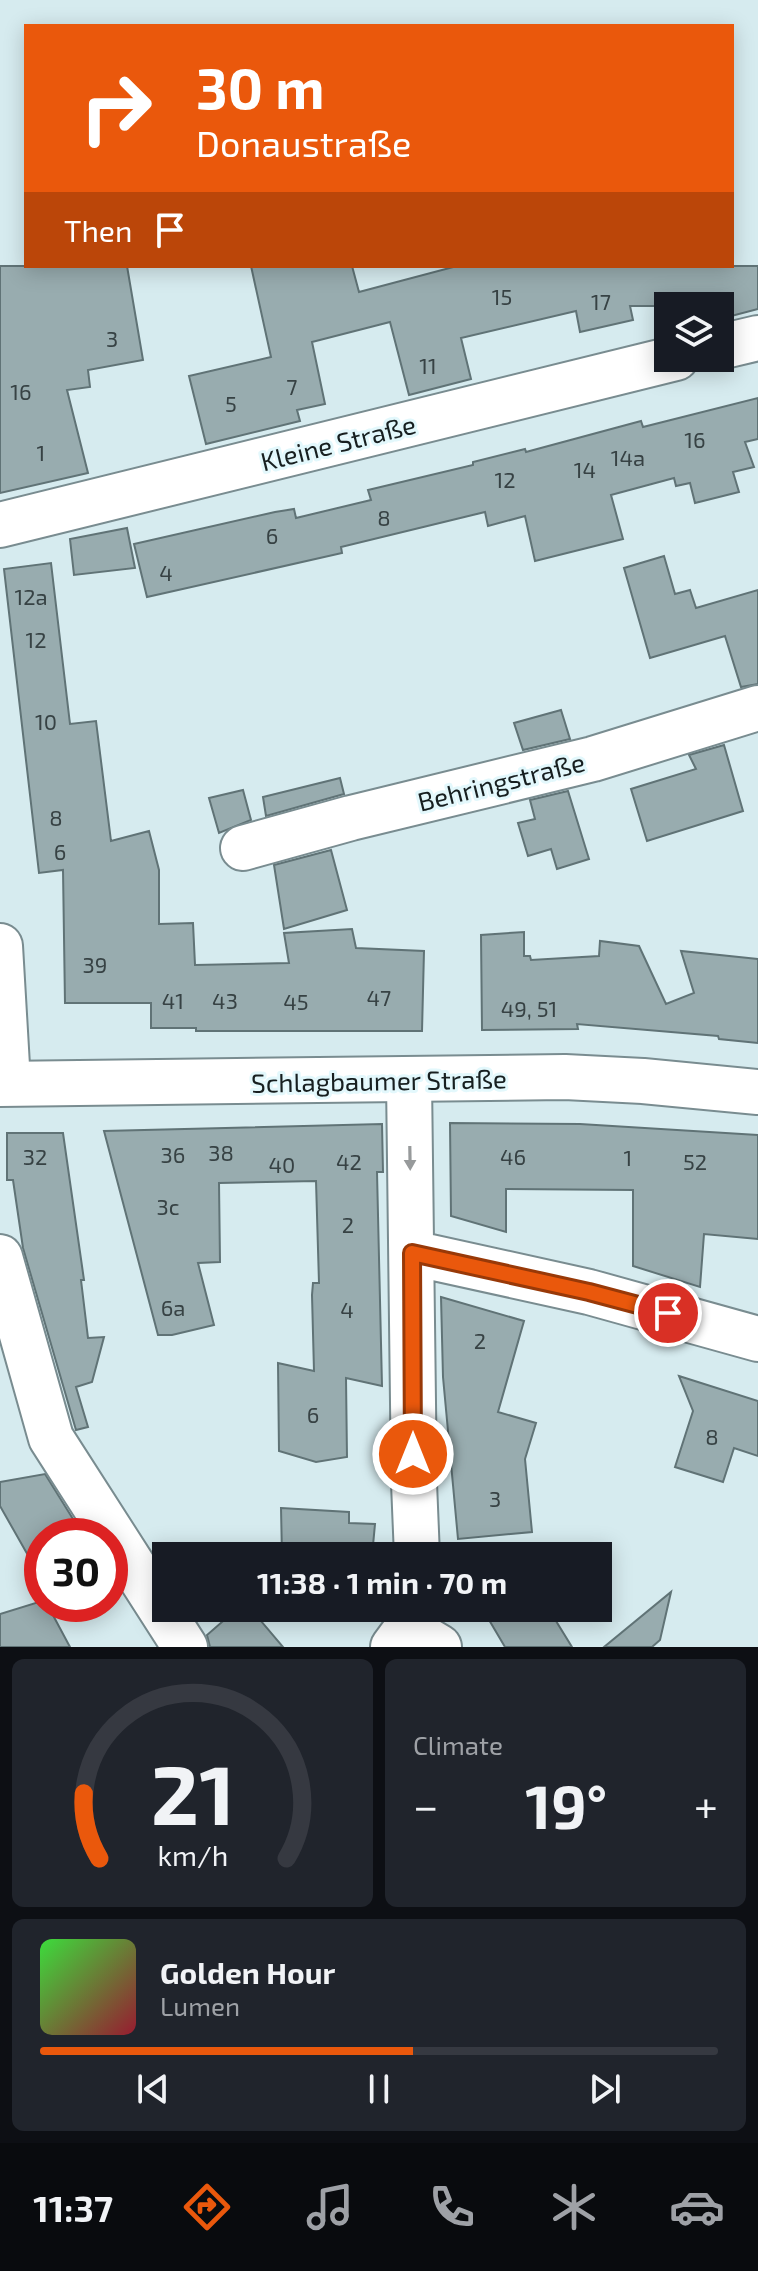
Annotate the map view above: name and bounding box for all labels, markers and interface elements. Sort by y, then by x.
text: 30 m [196,53,325,120]
icon: right [64,56,168,160]
text: Donaustraße [196,121,411,164]
icon: arrive [148,208,192,252]
text: Then [64,212,132,248]
house number: 15 [492,283,512,309]
house number: 17 [591,288,611,314]
map controls [654,292,734,372]
button: layers [654,292,734,372]
house number: 3 [106,325,118,351]
house number: 11 [419,352,437,378]
house number: 7 [286,373,298,399]
house number: 16 [10,378,32,404]
house number: 5 [225,390,237,416]
street label: Kleine Straße [257,408,419,476]
house number: 16 [684,426,706,452]
house number: 1 [37,439,45,465]
house number: 14a [611,444,645,470]
house number: 14 [574,456,596,482]
house number: 12 [494,466,516,492]
house number: 8 [377,504,391,530]
house number: 6 [266,522,278,548]
house number: 4 [159,559,173,585]
house number: 12a [14,583,48,609]
house number: 12 [25,626,47,652]
house number: 10 [35,708,57,734]
street label: Behringstraße [414,745,588,817]
house number: 8 [49,804,63,830]
house number: 6 [54,838,66,864]
house number: 39 [83,951,107,977]
house number: 47 [367,984,391,1010]
house number: 41 [162,987,184,1013]
house number: 43 [212,987,238,1013]
house number: 45 [283,988,309,1014]
house number: 49, 51 [501,995,557,1021]
street label: Schlagbaumer Straße [251,1062,507,1098]
house number: 38 [208,1139,234,1165]
house number: 36 [161,1141,185,1167]
house number: 32 [23,1143,47,1169]
house number: 46 [500,1143,526,1169]
house number: 1 [624,1144,632,1170]
one-way arrow [404,1146,416,1171]
house number: 42 [336,1148,362,1174]
house number: 52 [683,1148,707,1174]
house number: 40 [269,1151,295,1177]
house number: 3c [157,1193,180,1219]
house number: 2 [342,1211,354,1237]
pin [634,1279,702,1347]
icon: arrive [646,1291,690,1335]
house number: 6a [161,1294,185,1320]
house number: 4 [340,1296,354,1322]
house number: 2 [474,1327,486,1353]
house number: 6 [307,1401,319,1427]
position arrow [371,1412,455,1496]
house number: 8 [705,1423,719,1449]
house number: 3 [489,1485,501,1511]
speed limit sign: 30 [24,1518,128,1622]
text: 11:38 · 1 min · 70 m [257,1564,507,1600]
text: Climate [413,1729,503,1760]
text: 21 [150,1742,235,1842]
text: 19° [525,1769,607,1841]
text: − [413,1778,439,1831]
text: + [694,1778,718,1831]
text: km/h [157,1837,228,1872]
text: Golden Hour [160,1954,335,1990]
text: Lumen [160,1990,240,2021]
icon: previous [131,2067,175,2111]
icon: pause [357,2067,401,2111]
icon: next [583,2067,627,2111]
icon: directions [179,2179,235,2235]
icon: music [302,2179,358,2235]
icon: phone [424,2179,480,2235]
icon: climate [546,2179,602,2235]
icon: car [669,2179,725,2235]
text: 11:37 [33,2186,113,2229]

